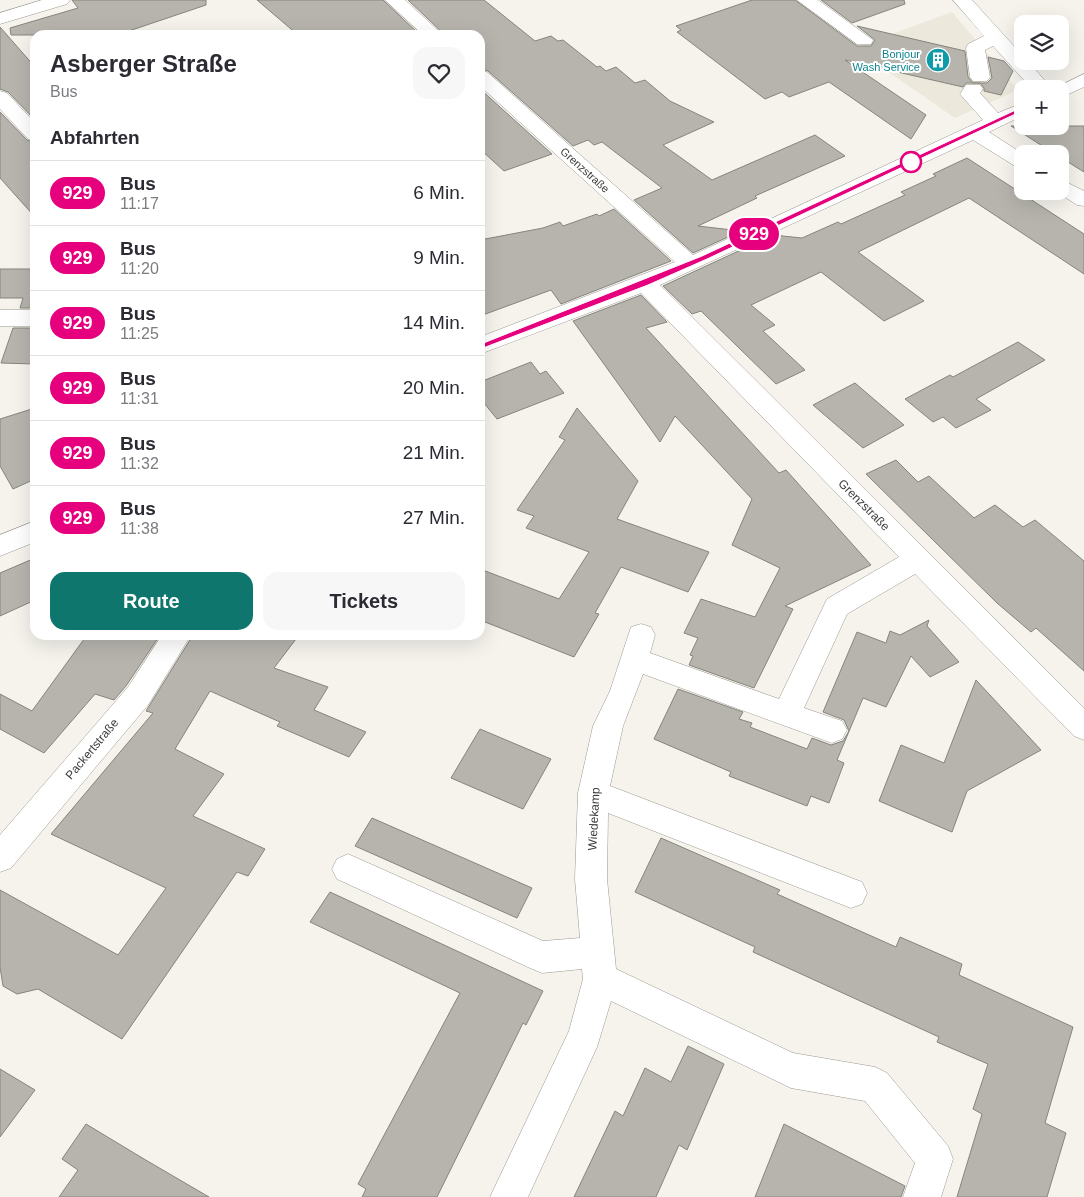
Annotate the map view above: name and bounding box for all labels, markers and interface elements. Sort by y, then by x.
map controls [1014,15,1069,200]
button: layers [1014,15,1069,70]
button: heart [413,47,465,99]
building icon: Bonjour Wash Service [925,47,951,73]
place label: Bonjour Wash Service [853,48,920,73]
text: Asberger Straße [50,50,237,77]
button: + [1014,80,1069,135]
text: Bus [50,83,78,100]
text: Abfahrten [50,127,140,148]
street label: Grenzstraße [558,145,612,195]
button: − [1014,145,1069,200]
unlabelled marker [900,151,922,173]
text: Bus [120,173,156,194]
text: 6 Min. [413,182,465,203]
text: 929 [62,183,93,203]
text: 11:17 [120,195,159,212]
line badge: 929 [725,218,783,250]
text: 929 [739,224,769,244]
text: Bus [120,238,156,259]
text: 9 Min. [413,247,465,268]
text: 929 [62,248,93,268]
text: 11:20 [120,260,159,277]
text: Bus [120,303,156,324]
text: 14 Min. [403,312,465,333]
text: 929 [62,313,93,333]
text: 11:25 [120,325,159,342]
text: Bus [120,368,156,389]
text: 20 Min. [403,377,465,398]
text: 929 [62,378,93,398]
text: 11:31 [120,390,159,407]
text: Bus [120,433,156,454]
text: 21 Min. [403,442,465,463]
text: 929 [62,443,93,463]
text: 11:32 [120,455,159,472]
street label: Grenzstraße [835,476,893,534]
text: Bus [120,498,156,519]
text: 27 Min. [403,507,465,528]
text: 929 [62,508,93,528]
text: 11:38 [120,520,159,537]
button: Route [50,572,253,630]
button: Tickets [263,572,465,630]
street label: Packertstraße [63,716,122,782]
street label: Wiedekamp [585,787,603,851]

